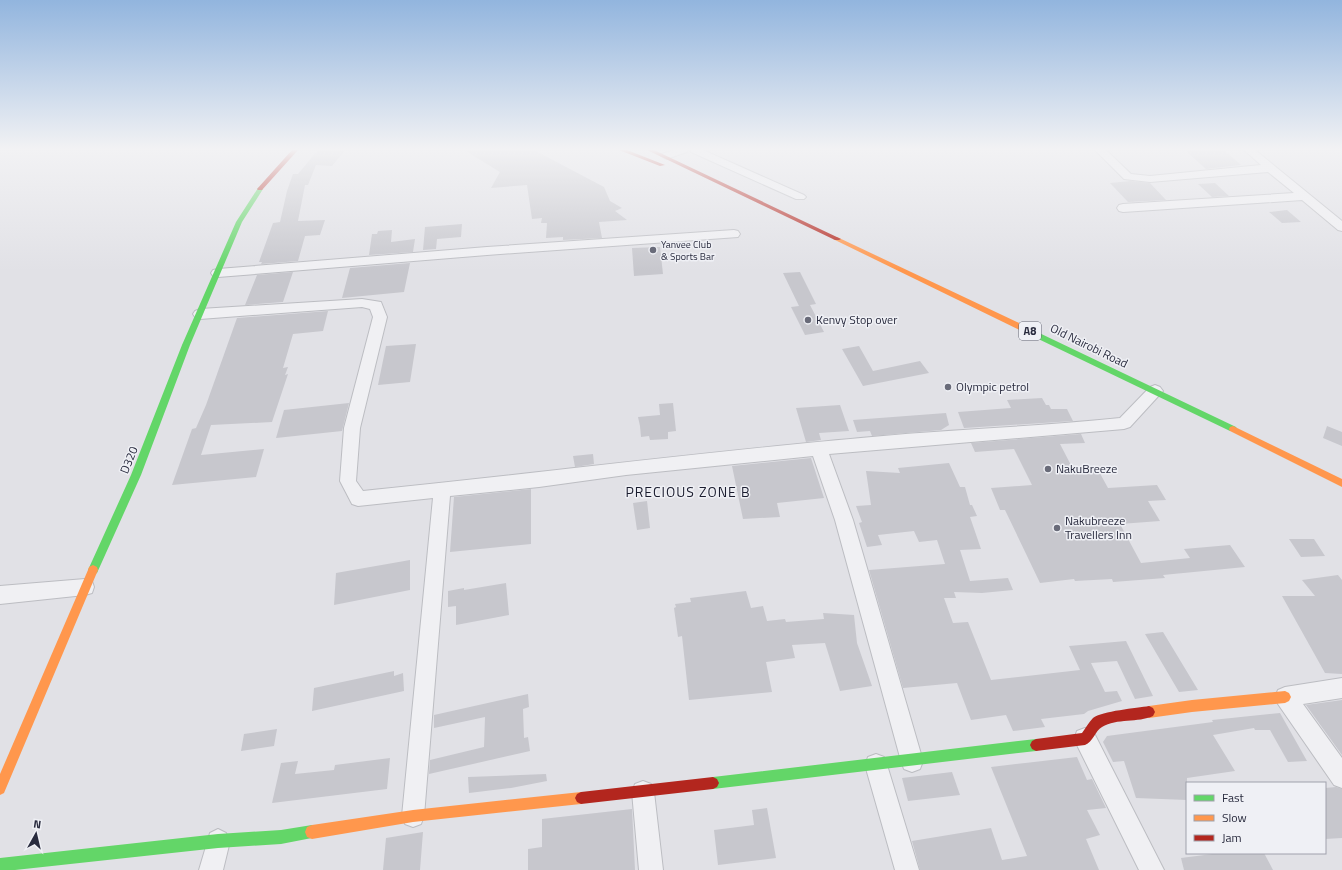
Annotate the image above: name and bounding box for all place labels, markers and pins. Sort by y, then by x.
place label: Yanvee Club & Sports Bar [661,237,715,264]
marker: Yanvee Club & Sports Bar [648,245,658,255]
place label: Kenvy Stop over [816,310,897,329]
marker: Kenvy Stop over [803,315,813,325]
place label: Olympic petrol [956,377,1029,396]
marker: Olympic petrol [943,382,953,392]
place label: NakuBreeze [1056,459,1117,478]
marker: NakuBreeze [1043,464,1053,474]
place label: Nakubreeze Travellers Inn [1065,511,1132,544]
marker: Nakubreeze Travellers Inn [1052,523,1062,533]

